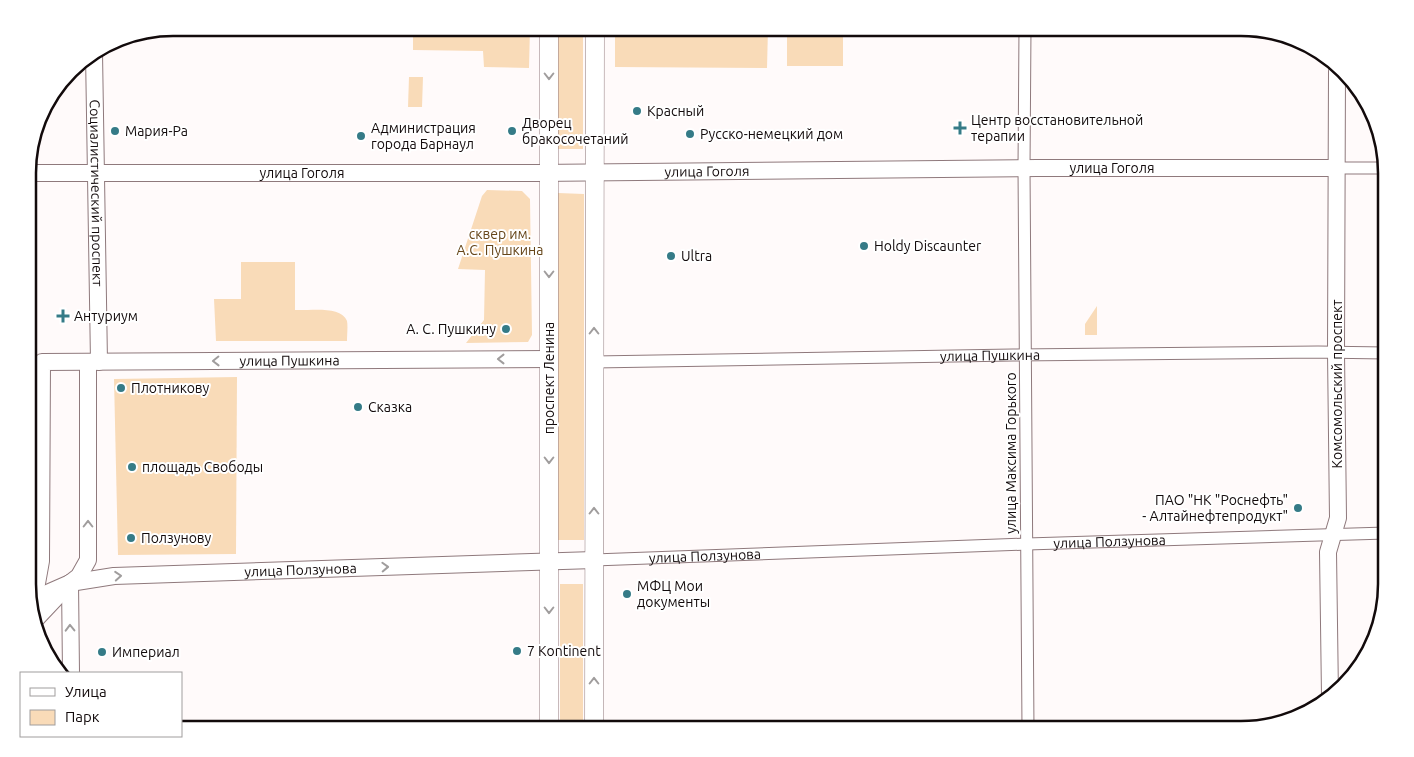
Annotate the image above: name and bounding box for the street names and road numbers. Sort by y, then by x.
street label: Социалистический проспект [87,99,106,287]
street label: улица Гоголя [1069,160,1154,176]
street label: улица Гоголя [664,163,750,180]
street label: улица Гоголя [260,165,344,181]
street label: Комсомольский проспект [1329,300,1345,468]
street label: проспект Ленина [541,322,557,434]
street label: улица Пушкина [940,347,1040,364]
street label: улица Пушкина [239,352,340,369]
street label: улица Максима Горького [1003,372,1019,534]
street label: улица Ползунова [1053,532,1166,551]
street label: улица Ползунова [648,546,761,566]
street label: улица Ползунова [244,560,357,580]

